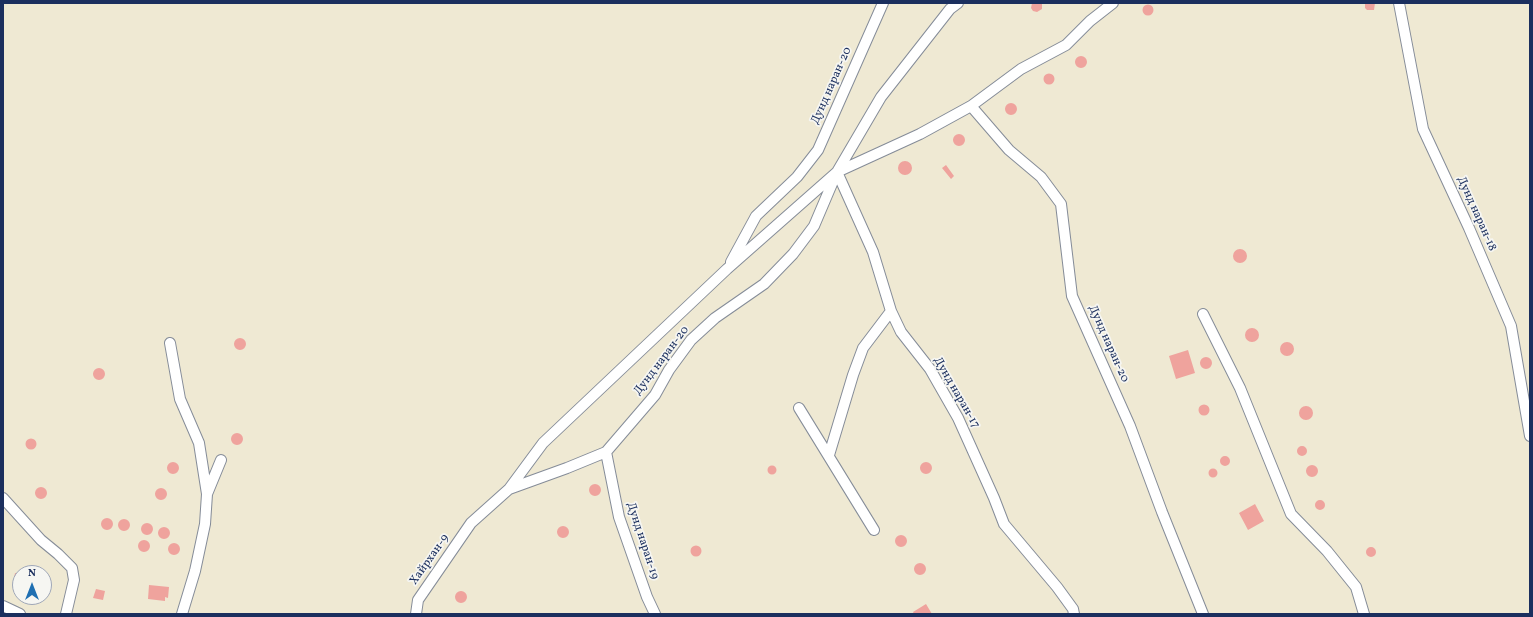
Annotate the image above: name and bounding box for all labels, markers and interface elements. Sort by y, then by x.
street label: Дунд наран-20 [809,45,855,127]
street label: Дунд наран-18 [1453,174,1499,254]
street label: Дунд наран-20 [1085,303,1131,385]
street label: Дунд наран-20 [631,324,693,398]
street label: Дунд наран-17 [930,355,982,431]
street label: Дунд наран-19 [623,501,661,581]
street label: Хайрхан-9 [407,532,453,588]
north arrow [12,565,52,605]
text: N [28,566,36,581]

